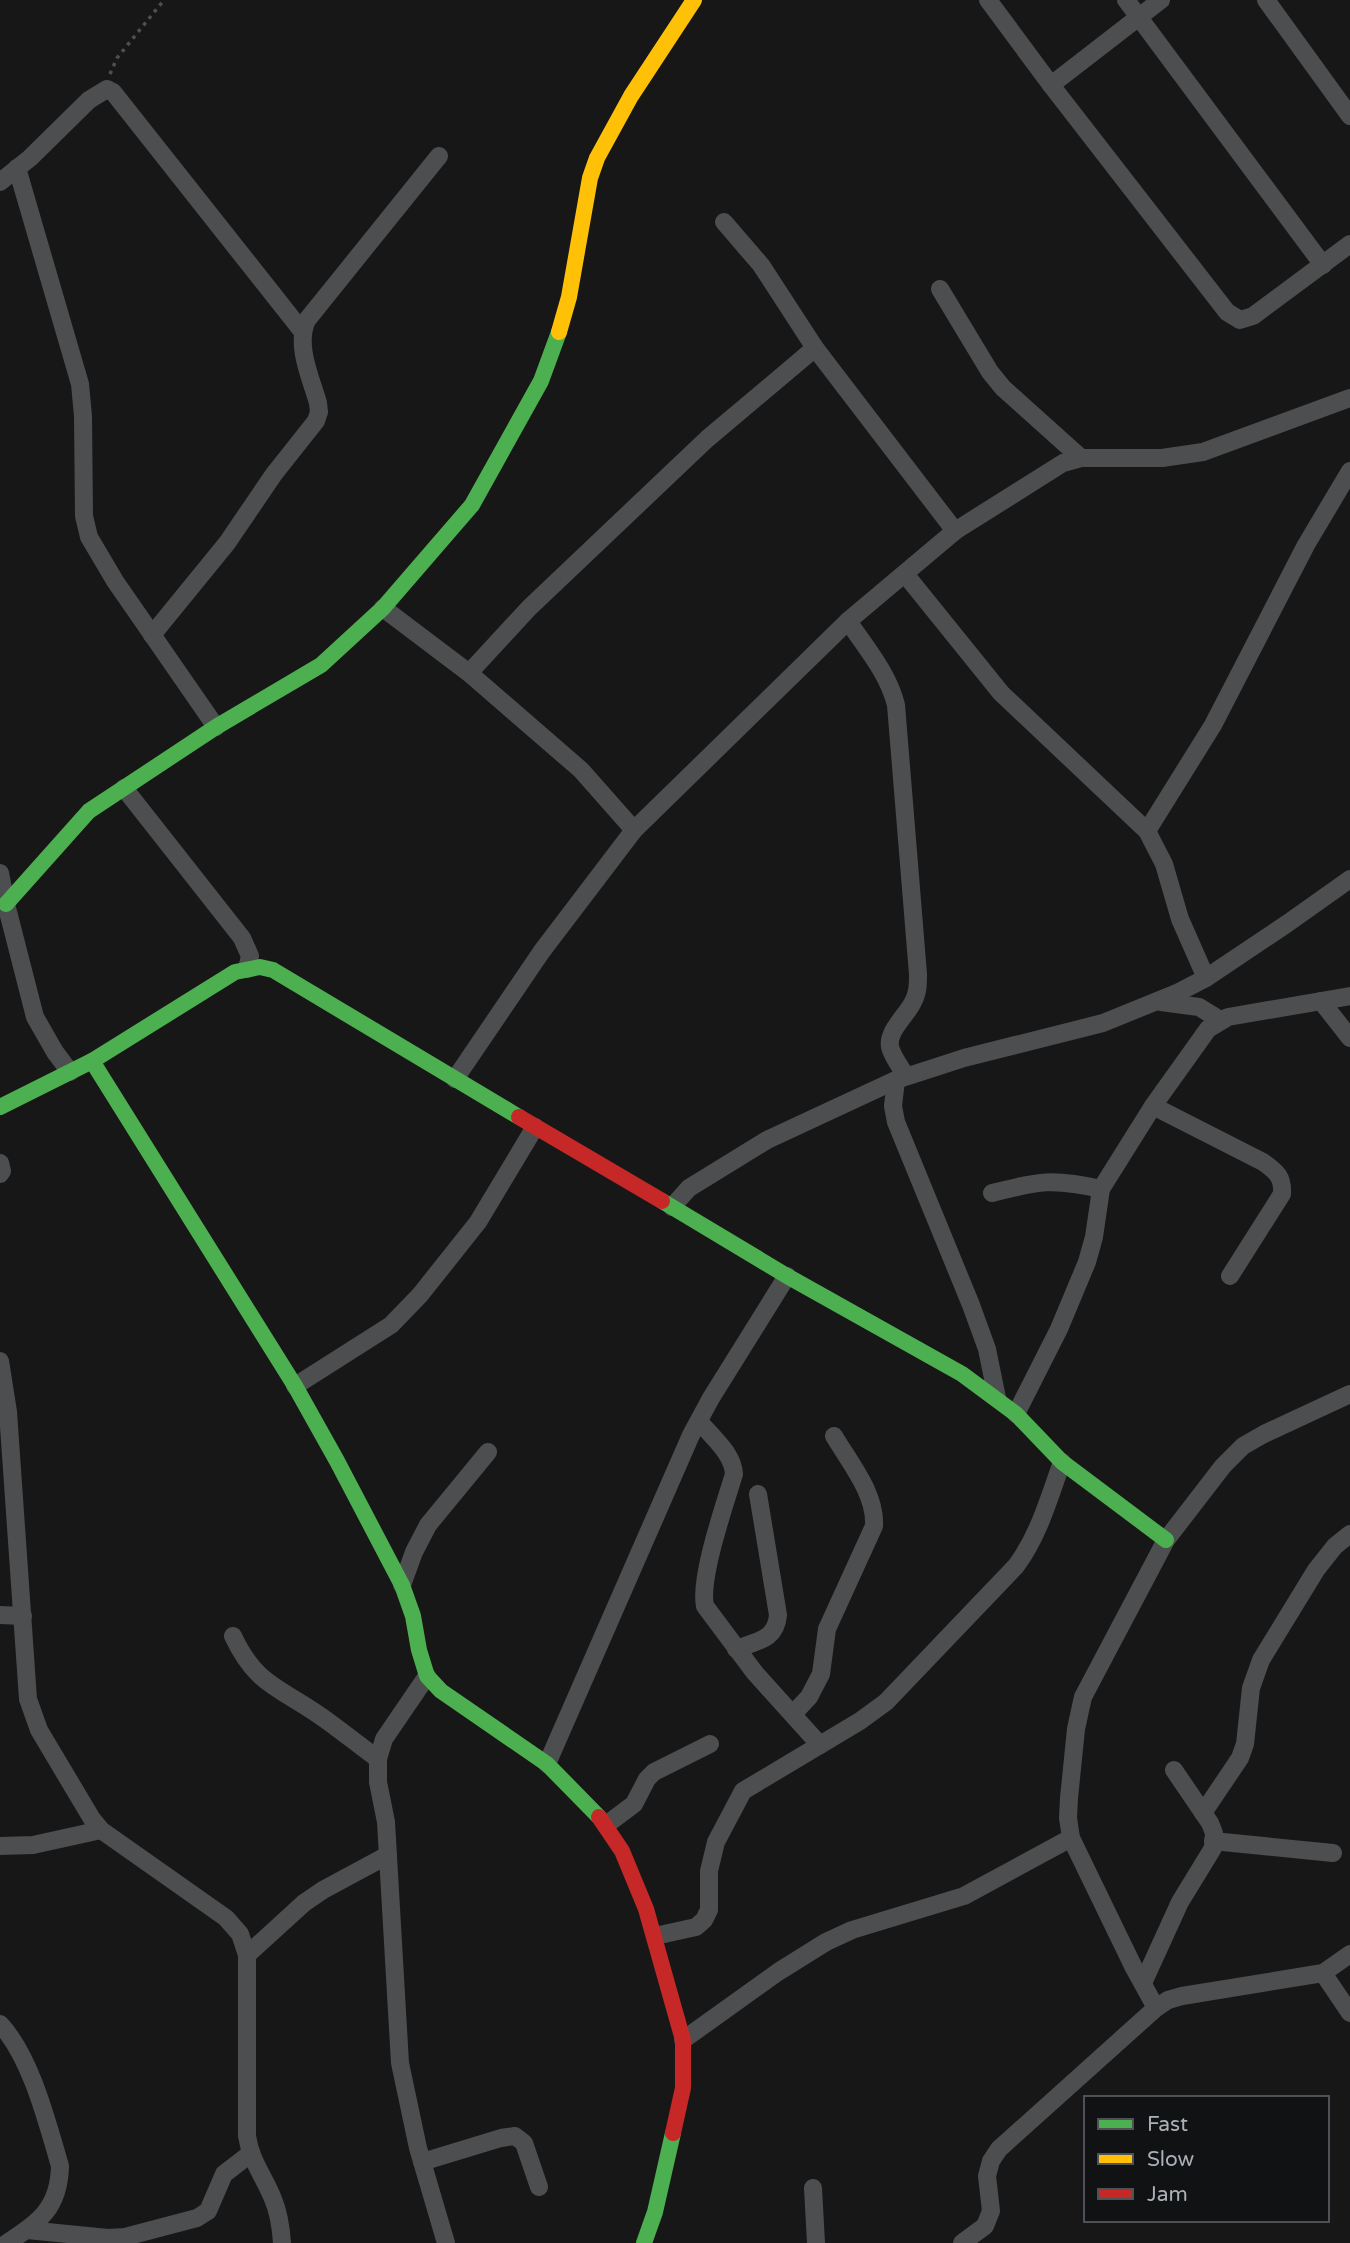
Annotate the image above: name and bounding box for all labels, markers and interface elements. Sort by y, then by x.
legend [1084,2096,1329,2222]
text: Fast [1147,2112,1188,2137]
text: Slow [1147,2147,1195,2172]
text: Jam [1147,2182,1188,2207]

